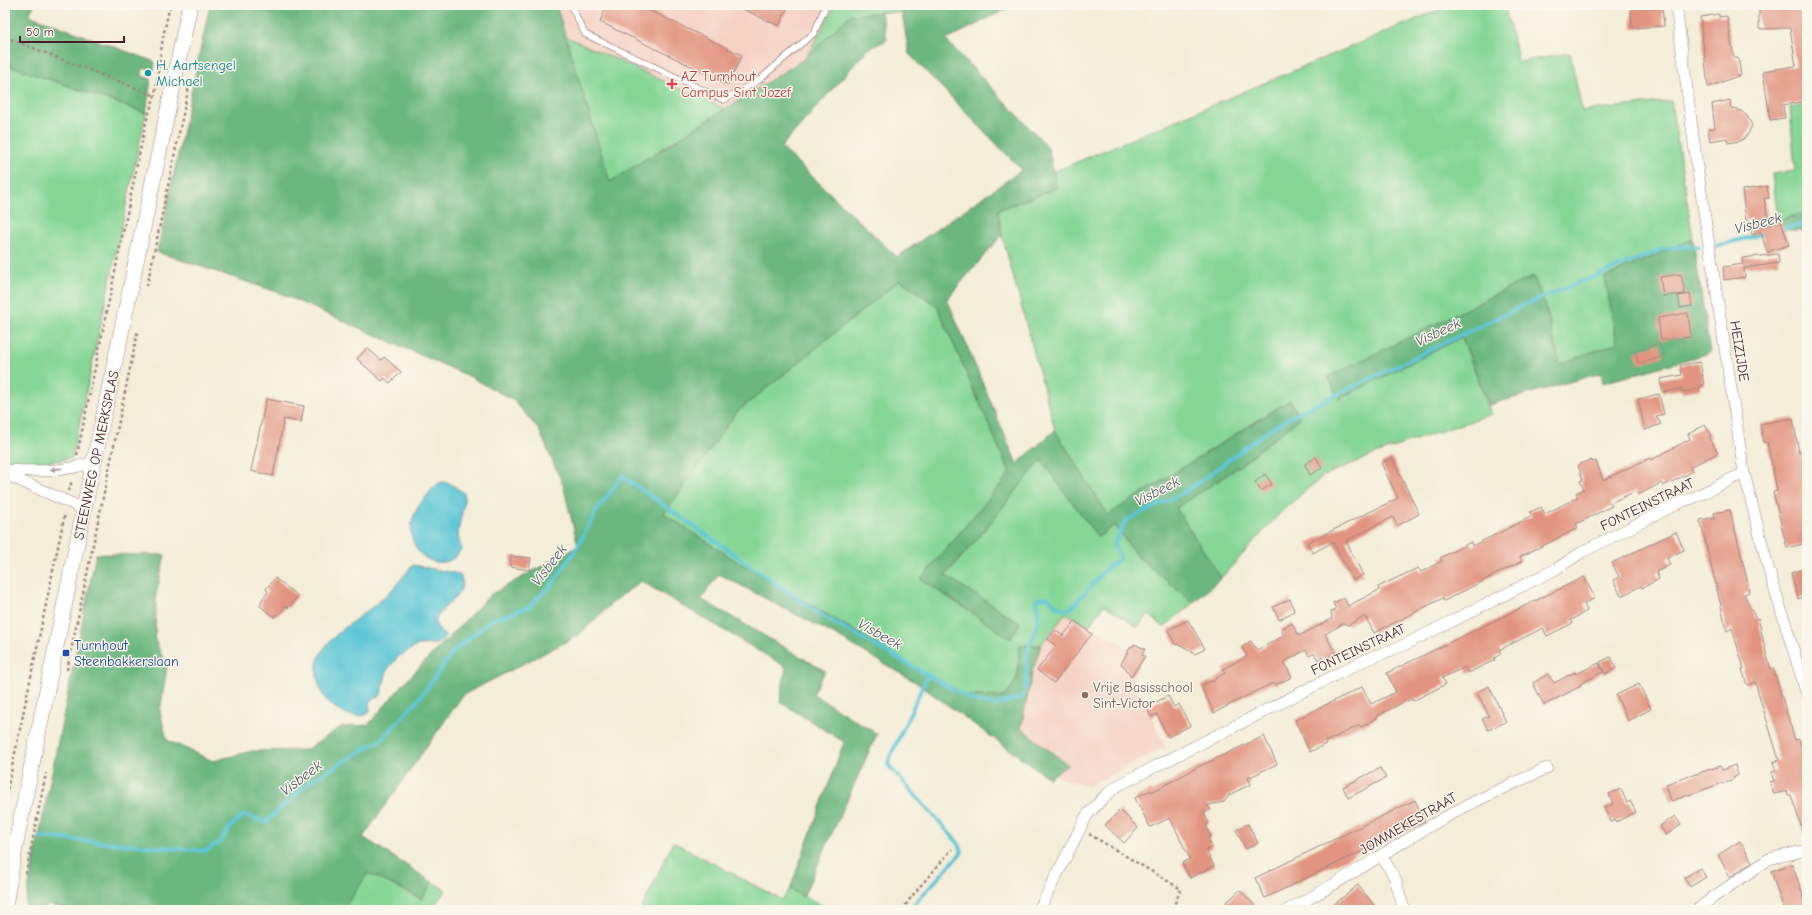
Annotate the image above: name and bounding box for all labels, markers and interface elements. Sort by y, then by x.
scale bar [20,18,124,44]
text: 50 m [26,25,54,39]
place label: H. Aartsengel Michael [156,57,236,90]
marker: H. Aartsengel Michael [143,68,153,78]
place label: AZ Turnhout Campus Sint Jozef [681,68,792,101]
marker: AZ Turnhout Campus Sint Jozef [666,78,678,90]
water label: Visbeek [1732,208,1784,238]
water label: Visbeek [1412,313,1464,350]
street label: HEIZIJDE [1726,319,1753,383]
street label: STEENWEG OP MERKSPLAS [70,369,123,541]
one-way arrow [50,466,62,472]
water label: Visbeek [1132,472,1183,510]
street label: FONTEINSTRAAT [1598,474,1698,535]
water label: Visbeek [527,540,571,589]
water label: Visbeek [855,614,906,654]
street label: FONTEINSTRAAT [1308,620,1409,679]
place label: Turnhout Steenbakkerslaan [74,637,179,670]
marker: Turnhout Steenbakkerslaan [61,648,71,658]
place label: Vrije Basisschool Sint-Victor [1093,679,1193,712]
marker: Vrije Basisschool Sint-Victor [1080,690,1090,700]
water label: Visbeek [276,756,326,800]
street label: JOMMEKESTRAAT [1357,788,1460,858]

